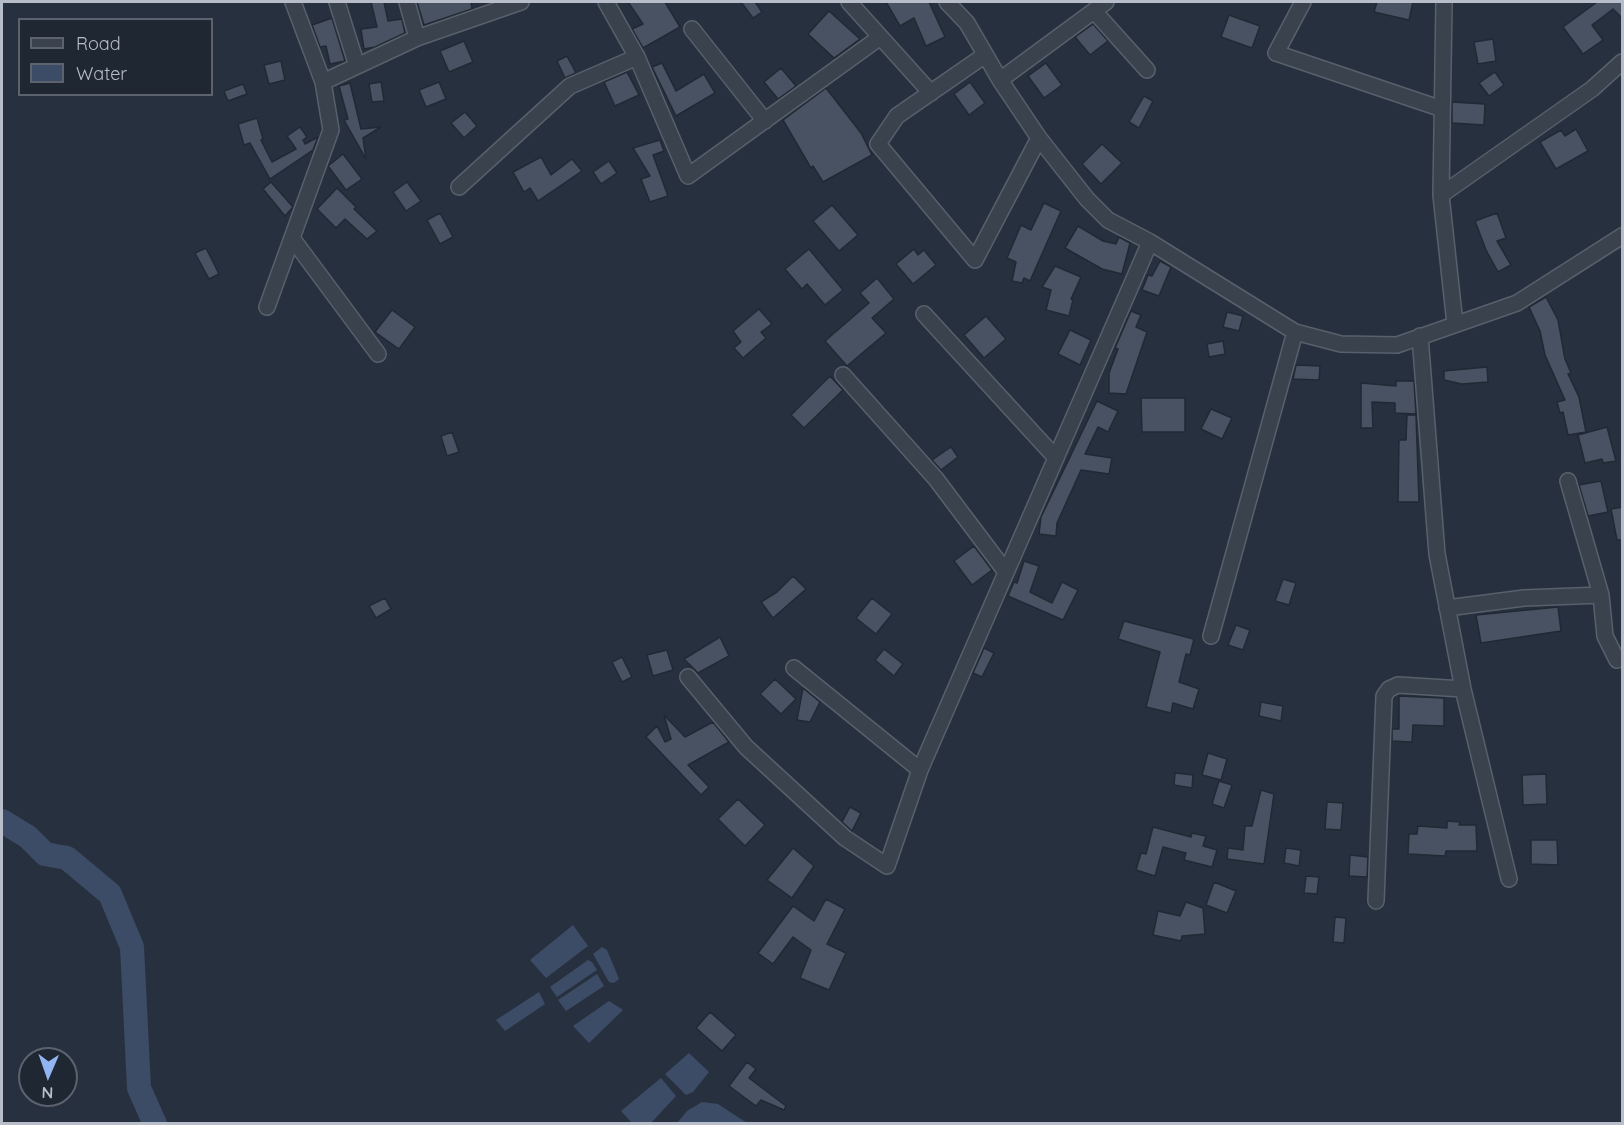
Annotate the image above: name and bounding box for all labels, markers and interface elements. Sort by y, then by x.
legend [18,18,213,96]
text: Road [76,32,121,55]
text: Water [76,62,127,85]
north arrow [18,1047,78,1107]
text: N [41,1083,54,1103]

